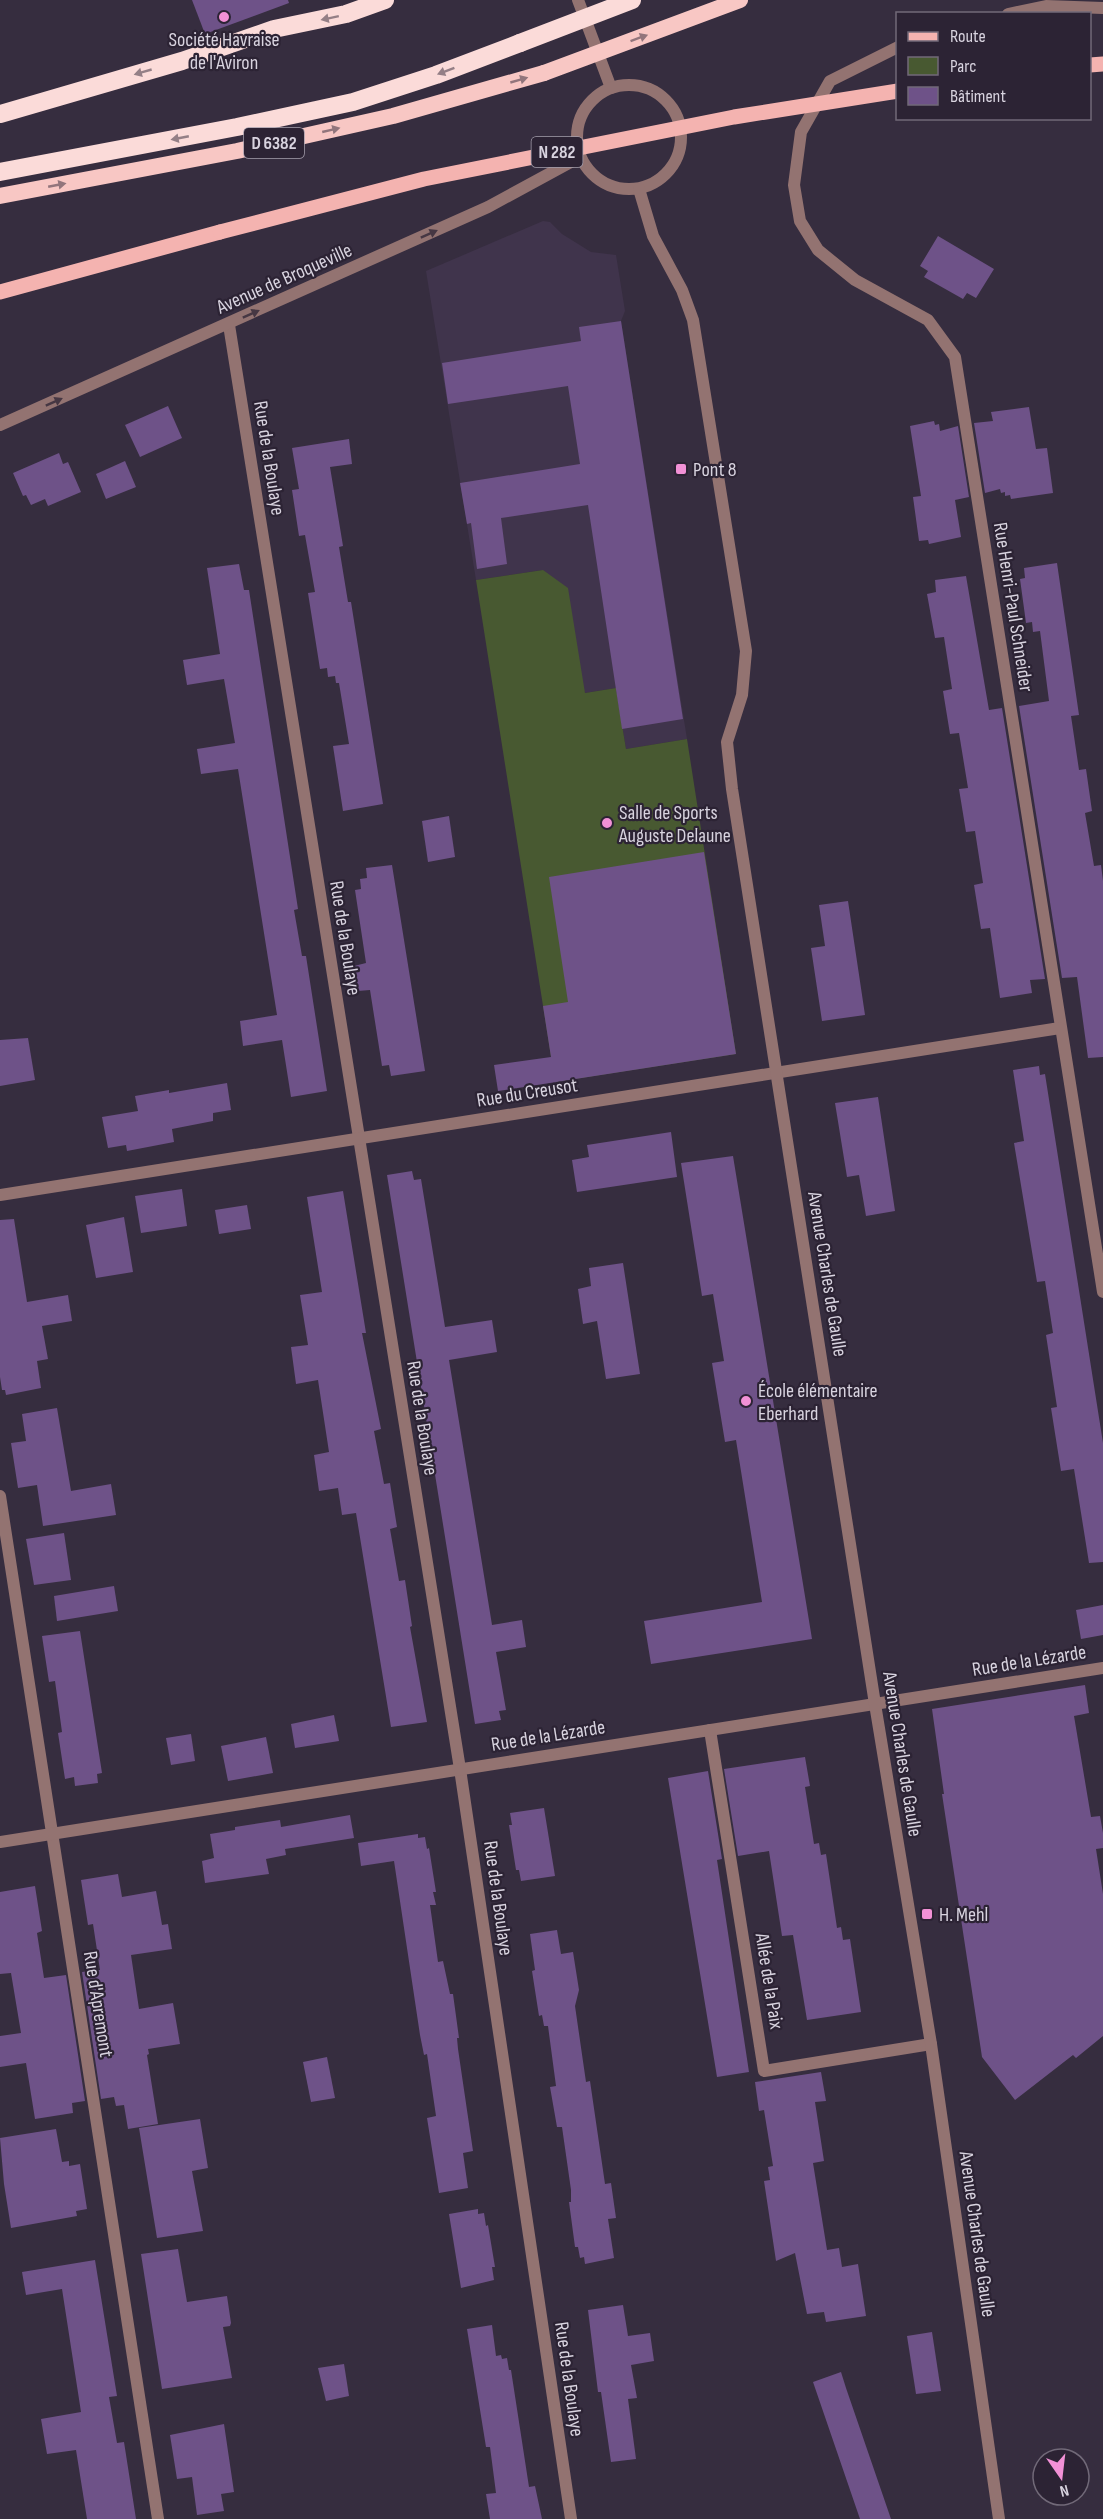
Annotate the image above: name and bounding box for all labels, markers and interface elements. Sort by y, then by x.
marker: Société Havraise de l'Aviron [217,10,231,24]
legend [896,12,1091,120]
one-way arrow [320,14,339,23]
text: Route [950,26,986,47]
place label: Société Havraise de l'Aviron [168,28,280,75]
one-way arrow [630,32,648,42]
text: Parc [950,56,976,77]
one-way arrow [436,66,454,76]
one-way arrow [134,68,152,77]
one-way arrow [510,75,528,84]
text: Bâtiment [950,86,1006,107]
one-way arrow [322,125,341,134]
road number: D 6382 [244,128,304,158]
one-way arrow [170,134,189,143]
road number: N 282 [532,137,582,167]
one-way arrow [48,180,67,189]
one-way arrow [420,229,438,239]
street label: Avenue de Broqueville [212,238,356,320]
one-way arrow [242,309,260,319]
one-way arrow [45,397,63,407]
street label: Rue de la Boulaye [248,399,290,517]
place label: Pont 8 [693,458,736,482]
marker: Pont 8 [674,462,688,476]
street label: Rue Henri-Paul Schneider [988,521,1038,694]
place label: Salle de Sports Auguste Delaune [618,801,731,848]
marker: Salle de Sports Auguste Delaune [600,816,614,830]
street label: Rue de la Boulaye [324,879,366,997]
street label: Rue du Creusot [475,1073,579,1113]
street label: Avenue Charles de Gaulle [802,1189,852,1358]
street label: Rue de la Boulaye [401,1359,443,1477]
place label: École élémentaire Eberhard [758,1379,878,1426]
marker: École élémentaire Eberhard [739,1394,753,1408]
street label: Rue de la Lézarde [971,1640,1088,1682]
street label: Avenue Charles de Gaulle [877,1669,927,1838]
street label: Rue de la Lézarde [490,1715,607,1757]
street label: Rue de la Boulaye [478,1839,518,1957]
place label: H. Mehl [939,1903,988,1927]
marker: H. Mehl [920,1907,934,1921]
street label: Allée de la Paix [749,1930,789,2031]
street label: Rue d'Apremont [78,1949,118,2059]
street label: Avenue Charles de Gaulle [953,2149,1001,2318]
street label: Rue de la Boulaye [549,2320,589,2438]
north arrow [1031,2447,1091,2507]
text: N [1058,2480,1071,2500]

